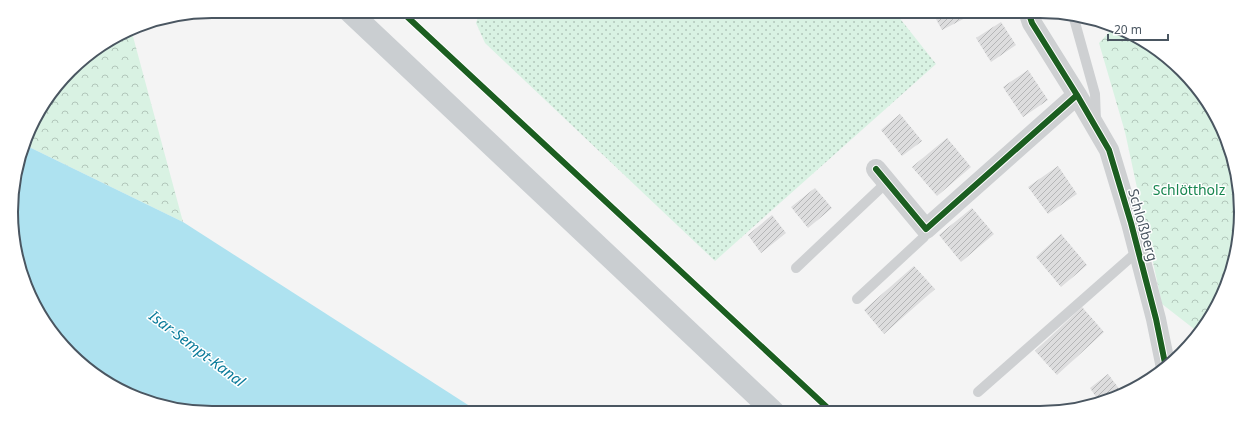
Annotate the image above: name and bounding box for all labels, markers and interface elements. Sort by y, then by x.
scale bar [1108,16,1168,42]
text: 20 m [1114,21,1142,38]
park label: Schlöttholz [1153,180,1226,199]
street label: Schloßberg [1124,186,1163,263]
water label: Isar-Sempt-Kanal [145,305,250,391]

